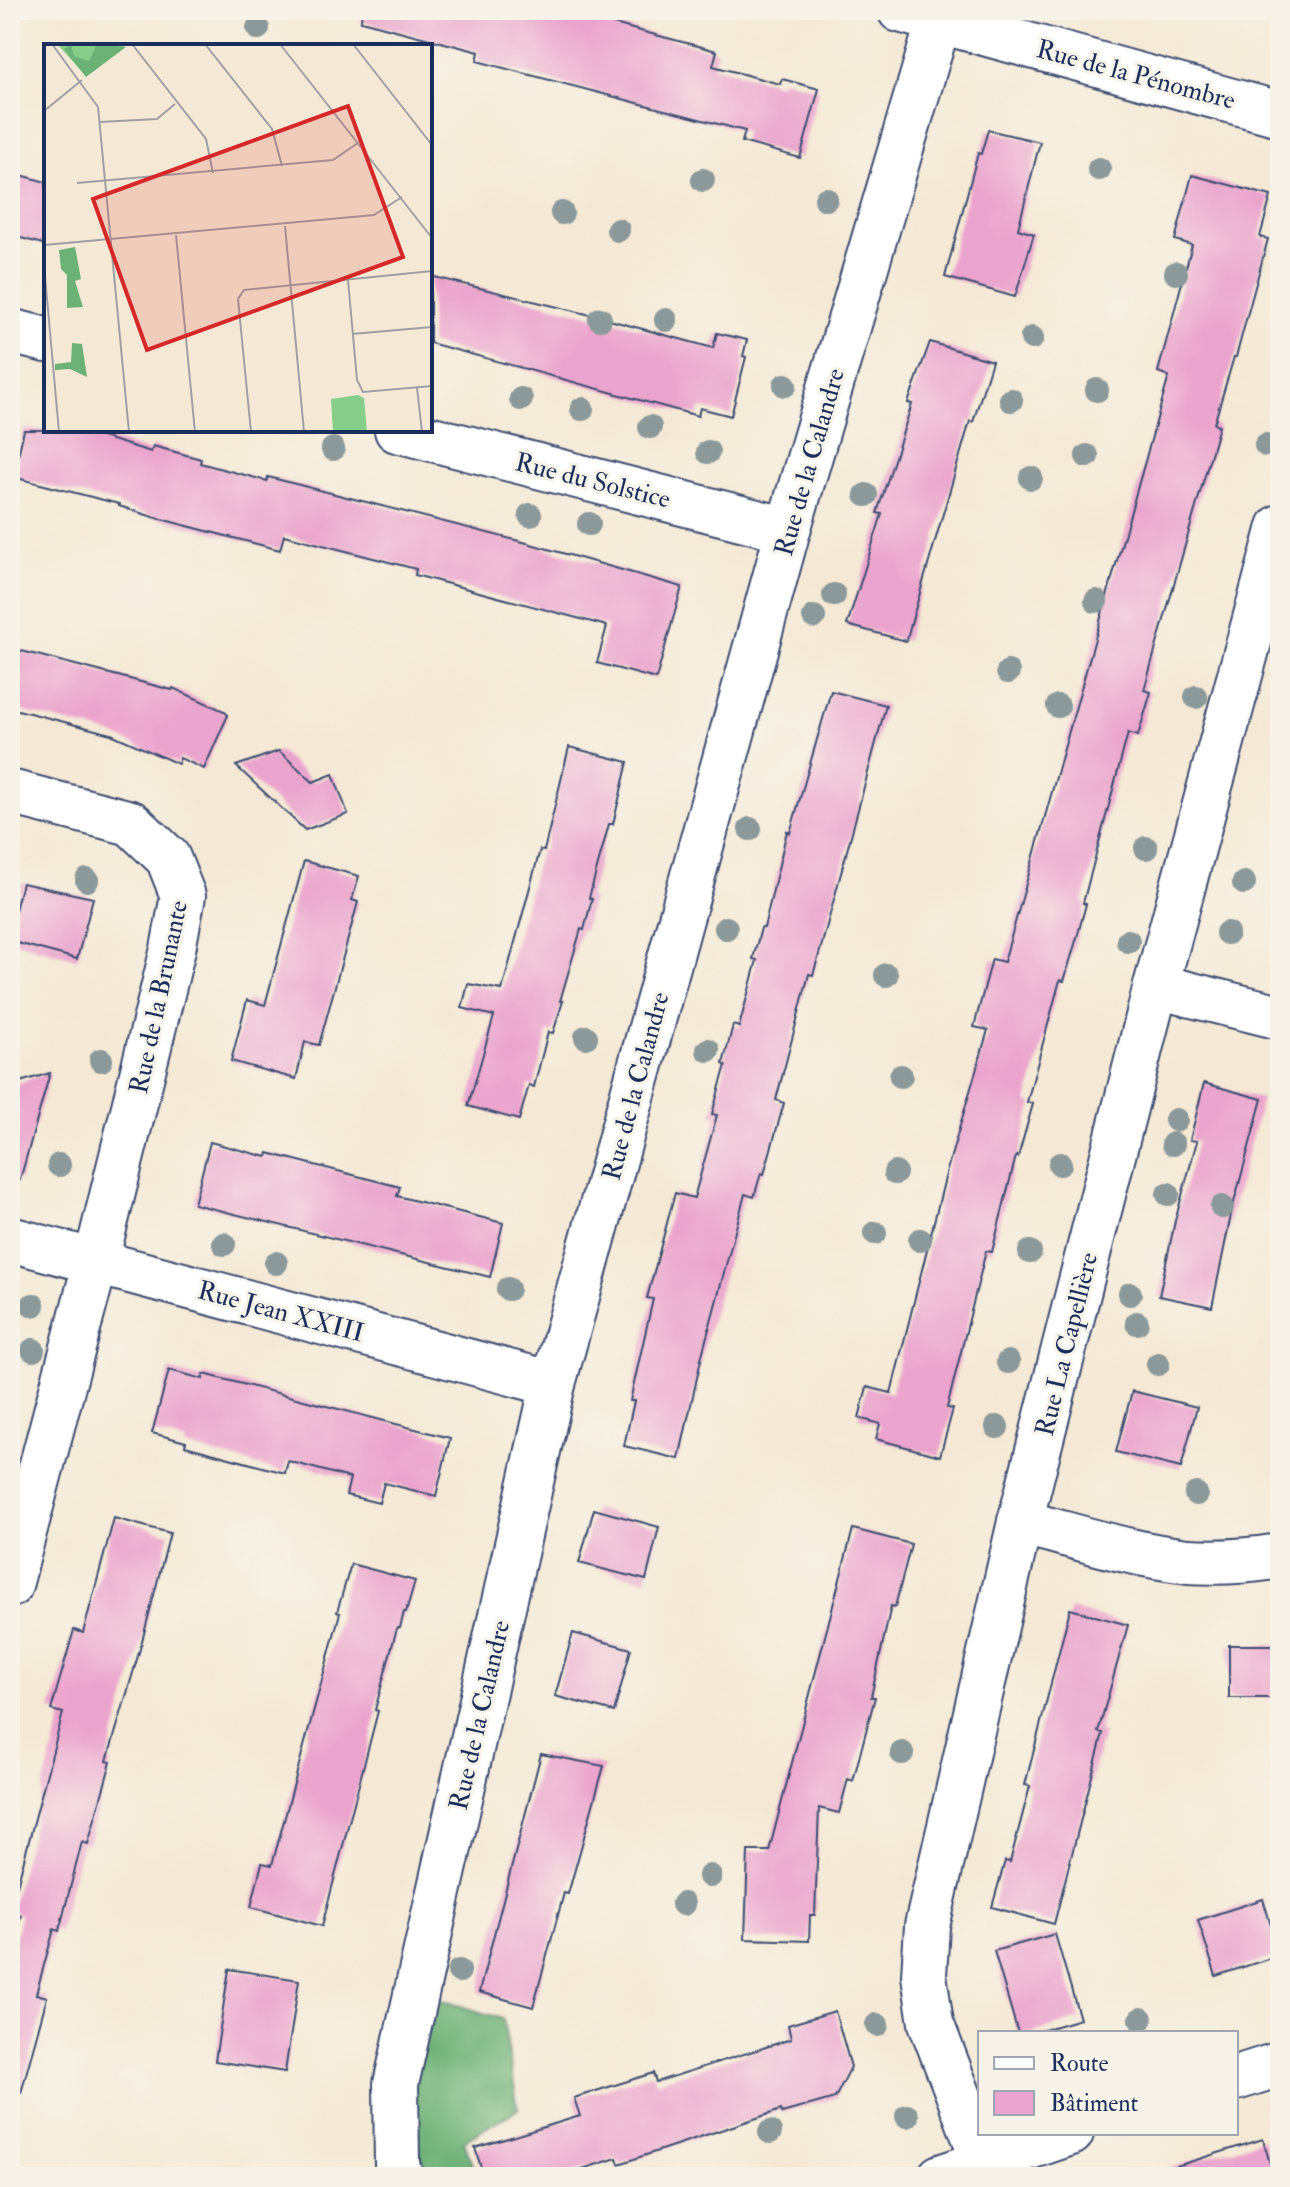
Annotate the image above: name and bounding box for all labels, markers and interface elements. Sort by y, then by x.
street label: Rue de la Pénombre [1033,33,1239,117]
inset map [44,44,432,432]
street label: Rue de la Calandre [768,365,852,560]
street label: Rue du Solstice [512,446,674,516]
street label: Rue de la Brunante [123,898,195,1097]
street label: Rue de la Calandre [595,988,677,1184]
street label: Rue La Capellière [1029,1249,1106,1440]
street label: Rue Jean XXIII [194,1274,367,1349]
street label: Rue de la Calandre [443,1617,517,1813]
legend [978,2031,1238,2135]
text: Route [1050,2048,1109,2079]
text: Bâtiment [1050,2088,1139,2119]

